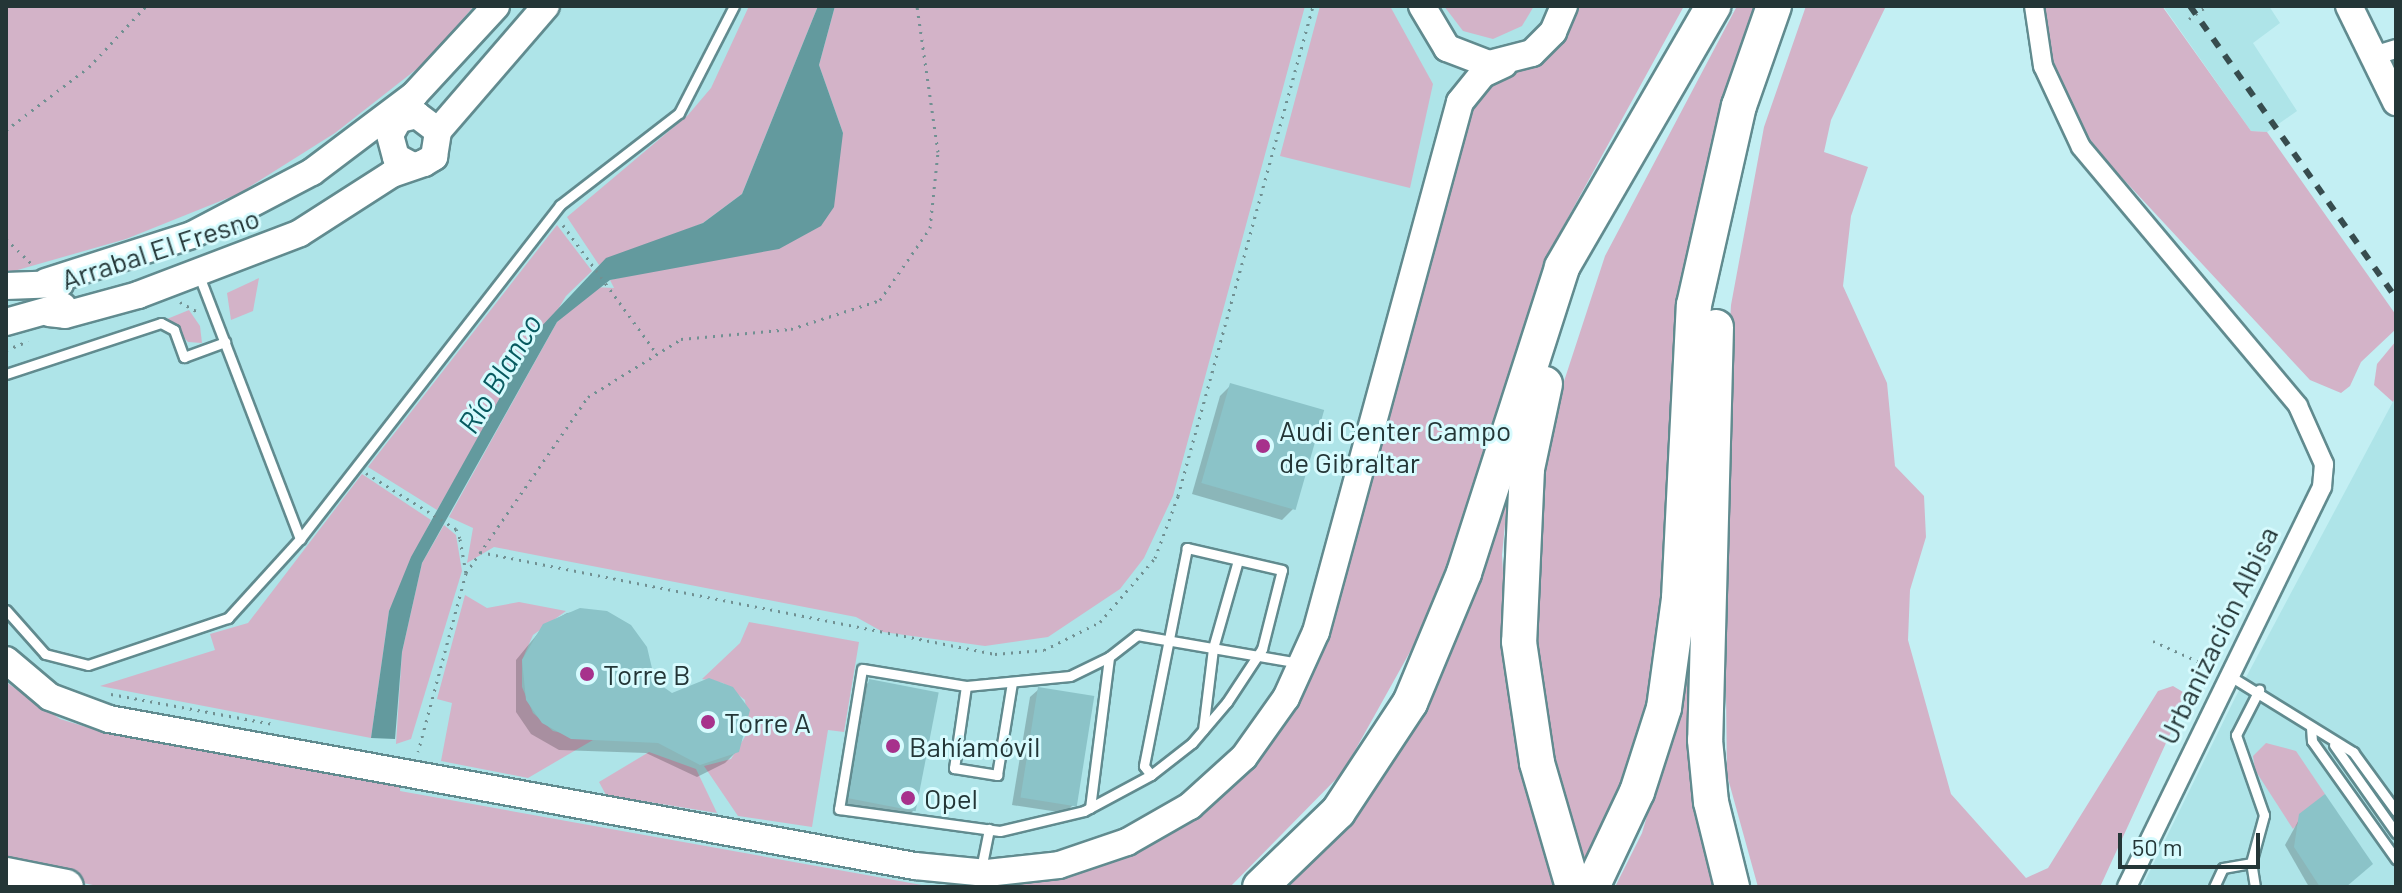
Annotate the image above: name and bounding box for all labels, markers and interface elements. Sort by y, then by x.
street label: Arrabal El Fresno [57,200,263,296]
water label: Río Blanco [449,307,549,439]
place label: Audi Center Campo de Gibraltar [1279,413,1511,479]
marker: Audi Center Campo de Gibraltar [1254,437,1272,455]
street label: Urbanización Albisa [2150,521,2284,749]
place label: Torre B [603,657,691,691]
marker: Torre B [578,665,596,683]
place label: Torre A [724,705,811,739]
marker: Torre A [699,713,717,731]
place label: Bahíamóvil [909,729,1040,763]
marker: Bahíamóvil [884,737,902,755]
place label: Opel [924,781,978,815]
marker: Opel [899,789,917,807]
scale bar [2122,817,2264,867]
text: 50 m [2132,832,2183,861]

